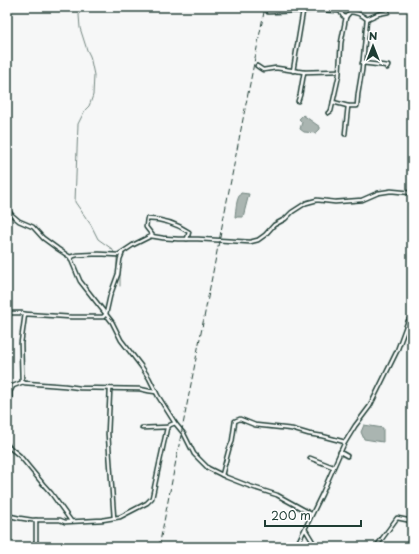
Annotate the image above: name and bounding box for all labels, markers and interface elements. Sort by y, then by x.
north arrow [353,26,393,66]
text: N [369,27,378,44]
scale bar [265,502,361,528]
text: 200 m [271,506,311,524]

